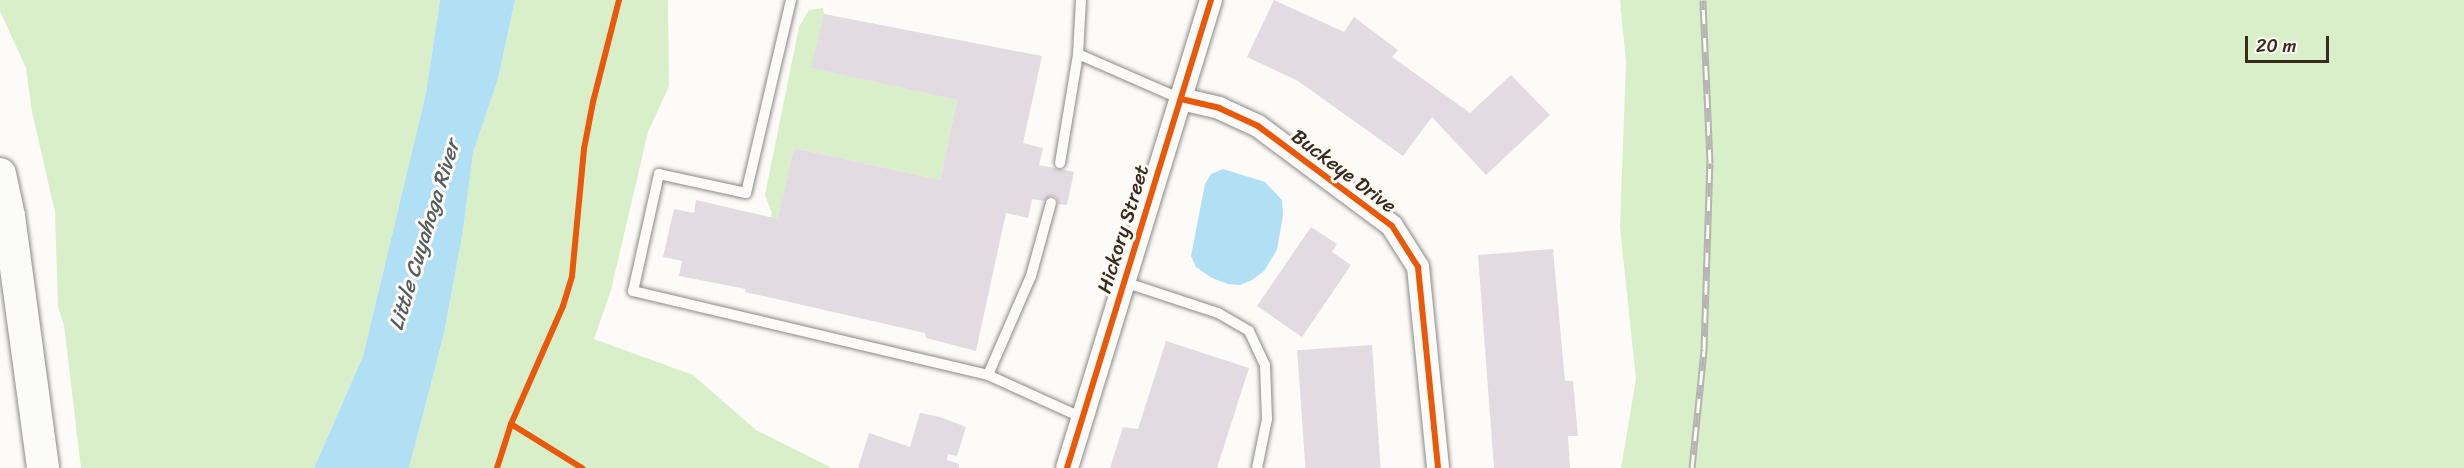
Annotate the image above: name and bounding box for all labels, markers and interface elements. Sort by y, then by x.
scale bar [2248,24,2332,62]
text: 20 m [2256,30,2296,62]
street label: Buckeye Drive [1287,124,1401,218]
water label: Little Cuyahoga River [383,137,465,333]
street label: Hickory Street [1092,162,1154,296]

